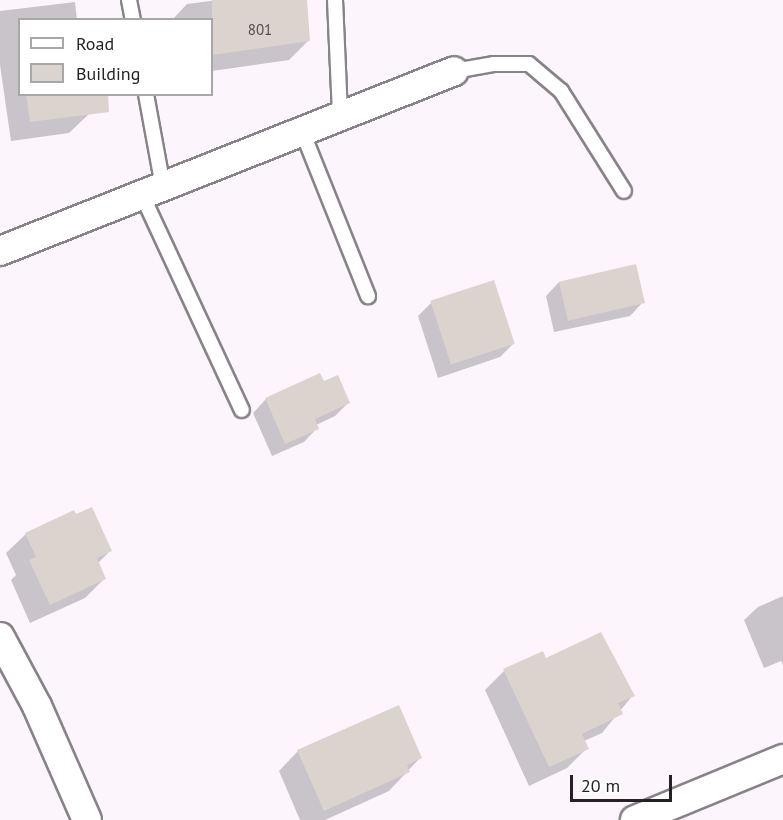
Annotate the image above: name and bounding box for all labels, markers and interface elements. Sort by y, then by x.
legend [18,18,213,96]
house number: 801 [248,21,272,39]
text: Road [76,32,114,55]
text: Building [76,62,140,85]
scale bar [573,763,675,801]
text: 20 m [581,774,620,797]

